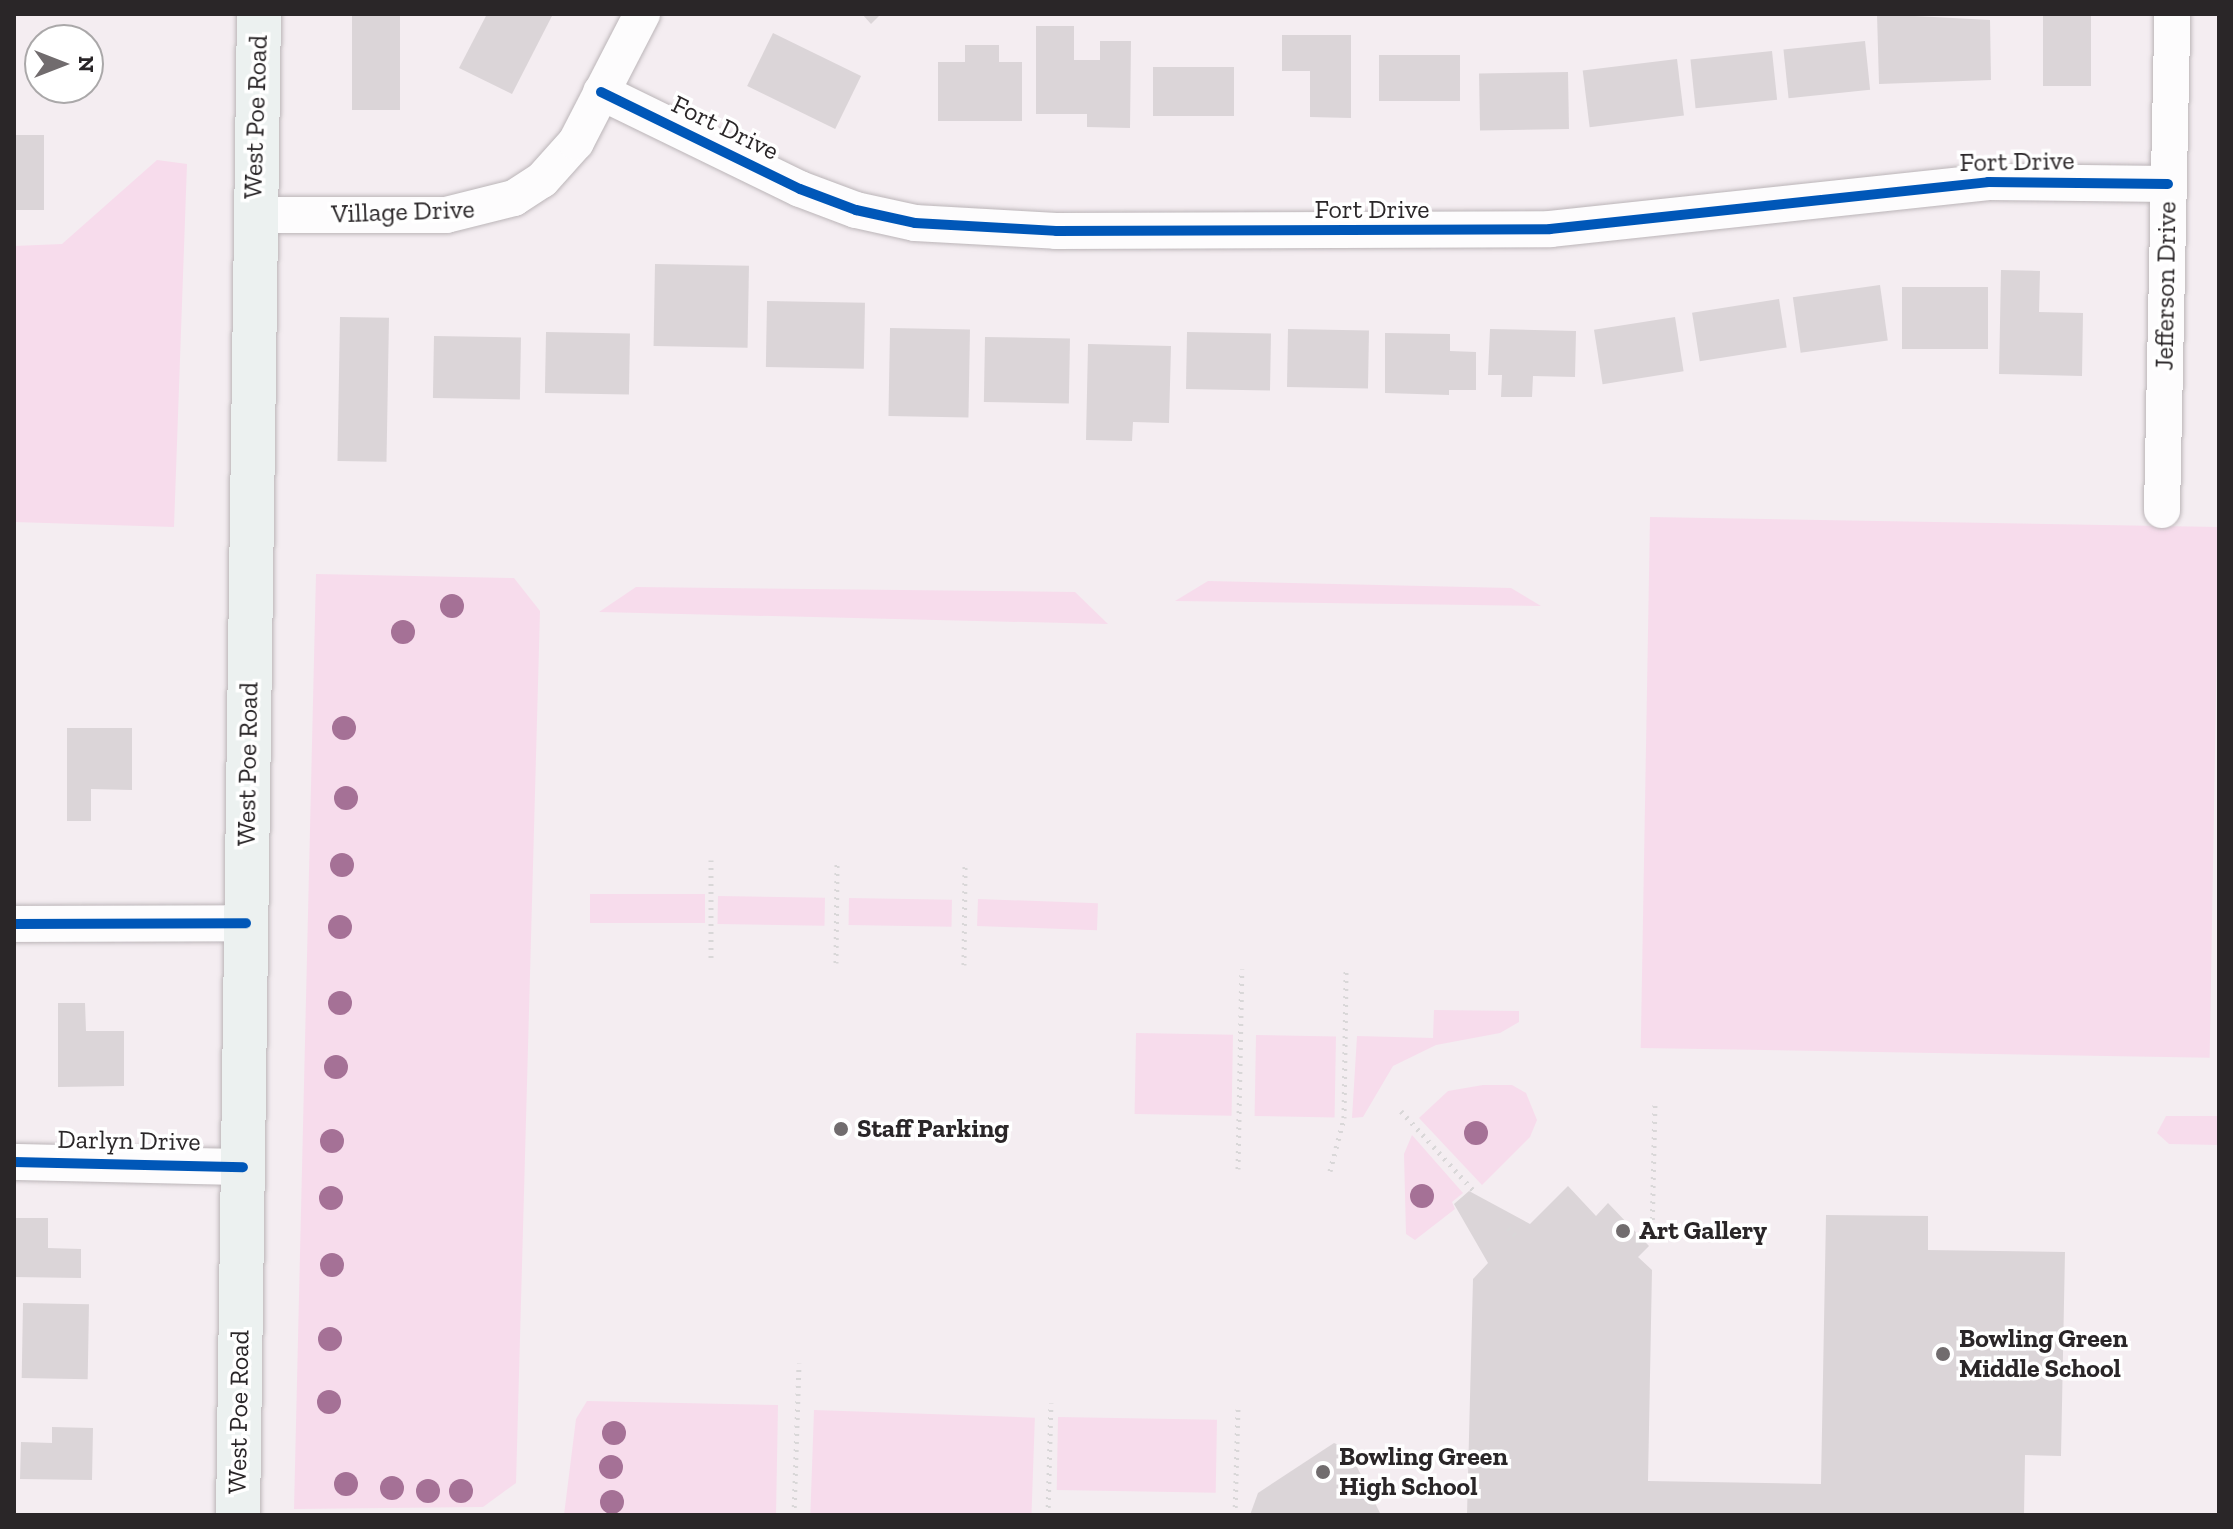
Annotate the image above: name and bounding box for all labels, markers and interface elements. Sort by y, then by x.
north arrow [24,24,104,104]
street label: West Poe Road [238,35,274,199]
text: N [73,56,100,72]
street label: Fort Drive [666,89,784,167]
street label: Fort Drive [1959,145,2075,179]
street label: Village Drive [331,194,475,230]
street label: Fort Drive [1315,194,1429,226]
street label: Jefferson Drive [2149,201,2183,371]
street label: West Poe Road [231,682,265,846]
place label: Staff Parking [857,1113,1009,1145]
marker: Staff Parking [832,1120,850,1138]
street label: Darlyn Drive [57,1124,201,1158]
place label: Art Gallery [1639,1215,1767,1247]
marker: Art Gallery [1614,1222,1632,1240]
place label: Bowling Green Middle School [1959,1323,2128,1384]
street label: West Poe Road [222,1330,256,1494]
marker: Bowling Green Middle School [1934,1345,1952,1363]
place label: Bowling Green High School [1339,1441,1508,1502]
marker: Bowling Green High School [1314,1463,1332,1481]

